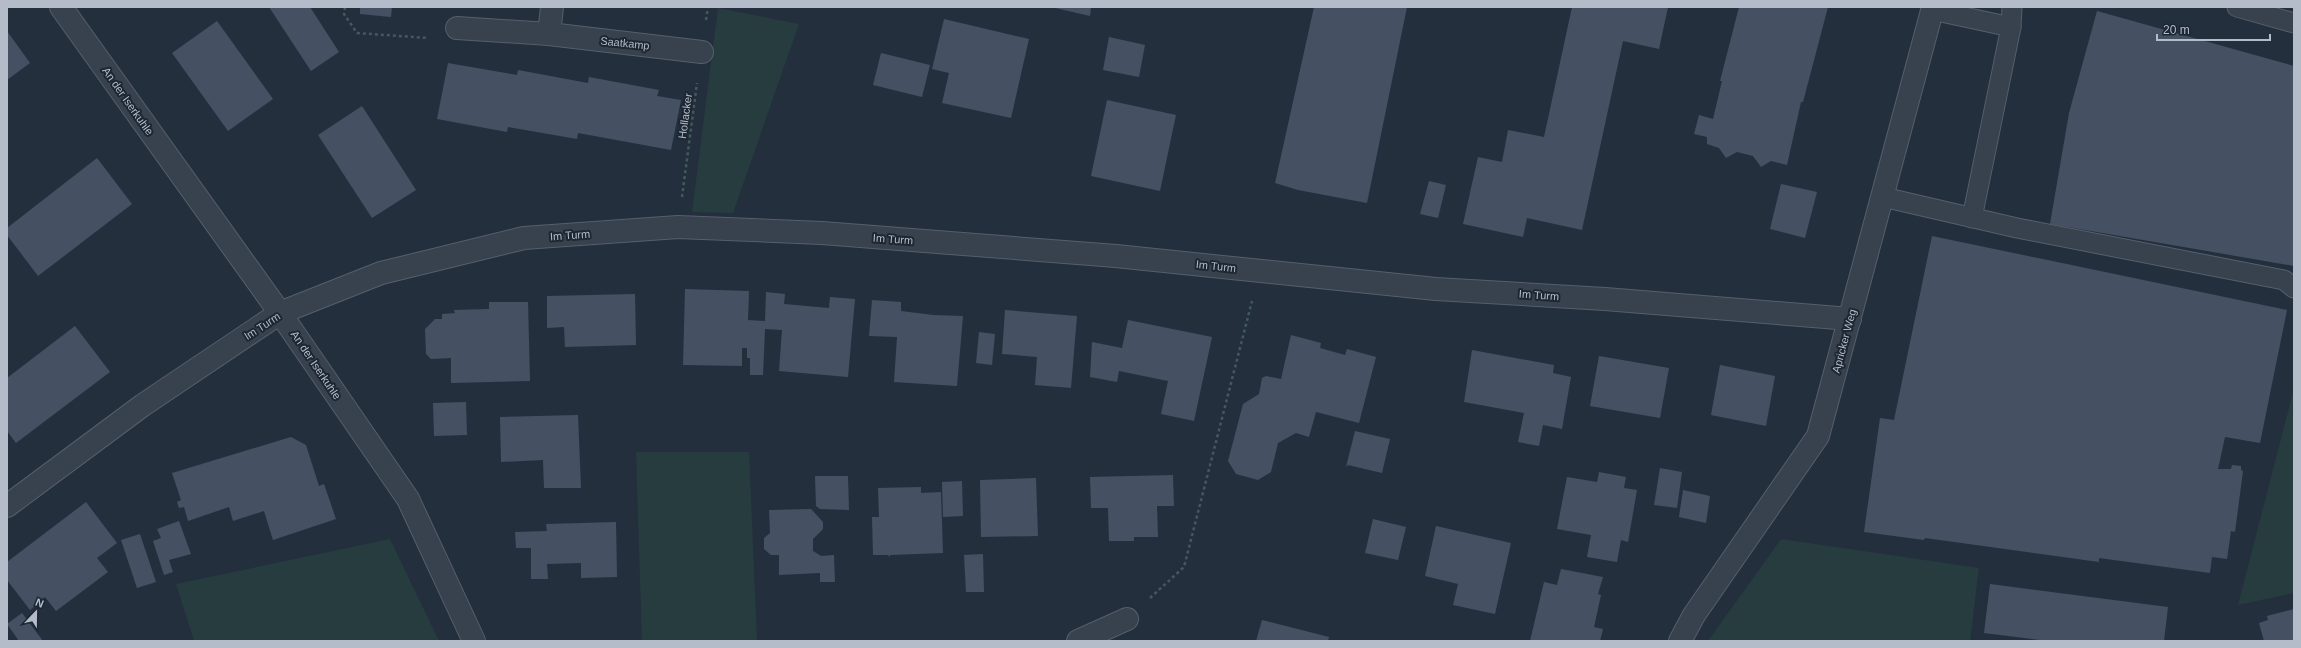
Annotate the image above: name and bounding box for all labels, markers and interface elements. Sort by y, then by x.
scale bar [2157,16,2270,42]
text: 20 m [2163,23,2190,37]
street label: Saatkamp [600,34,650,52]
street label: An der Iserkuhle [100,65,156,137]
street label: Hollacker [676,92,694,140]
street label: Im Turm [549,228,591,242]
street label: Im Turm [872,232,914,246]
street label: Im Turm [1195,258,1237,274]
street label: Im Turm [1518,288,1560,302]
street label: Apricker Weg [1830,308,1858,374]
street label: Im Turm [242,310,282,342]
street label: An der Iserkuhle [289,328,343,402]
north arrow [16,592,56,632]
text: N [34,596,46,610]

